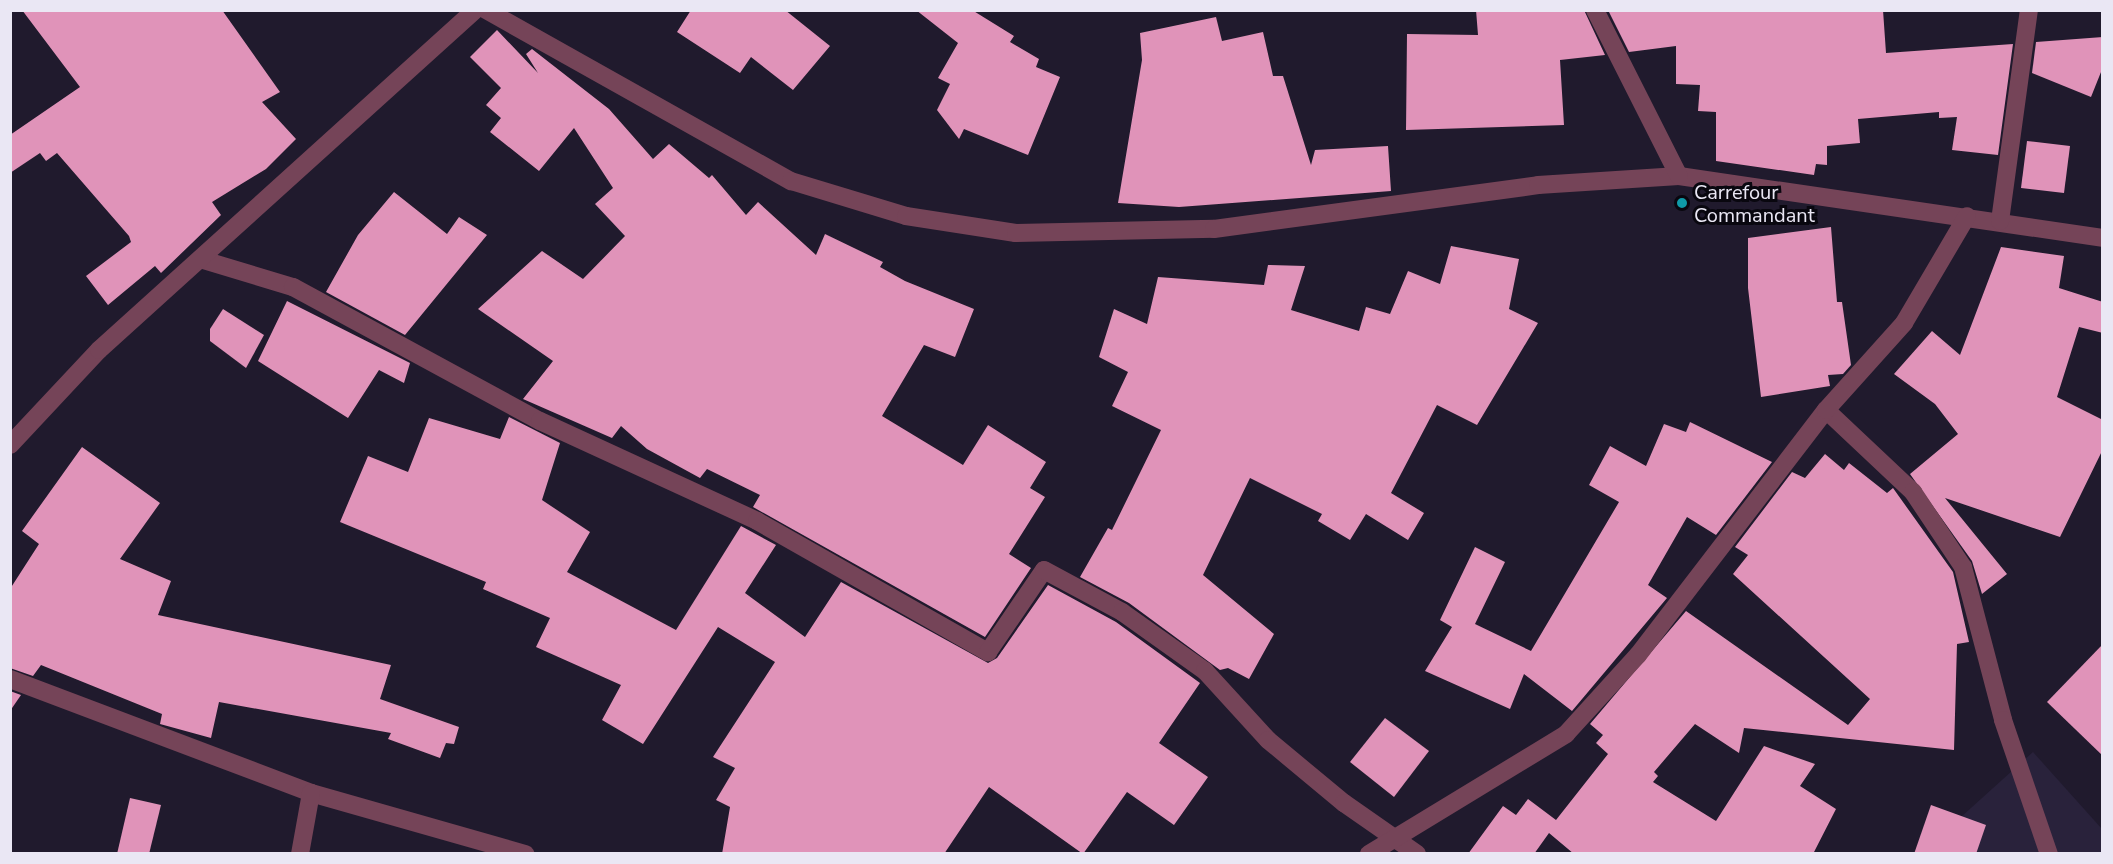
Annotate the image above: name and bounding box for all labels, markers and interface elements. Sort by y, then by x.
place label: Carrefour Commandant [1694,180,1815,227]
marker: Carrefour Commandant [1675,196,1689,210]

